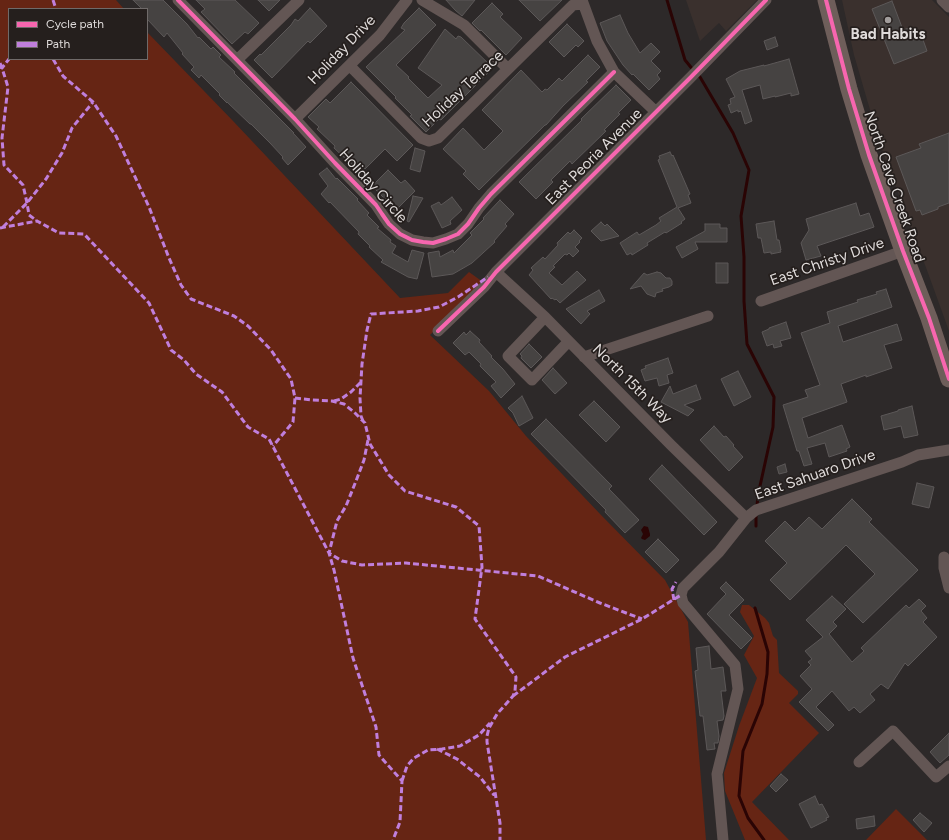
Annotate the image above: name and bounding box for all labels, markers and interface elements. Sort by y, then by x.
legend [8,8,148,60]
street label: Holiday Drive [304,12,380,88]
marker: Bad Habits [883,15,893,25]
text: Cycle path [46,17,104,31]
place label: Bad Habits [851,26,925,44]
text: Path [46,37,70,51]
street label: Holiday Terrace [419,47,507,131]
street label: East Peoria Avenue [542,105,646,209]
street label: North Cave Creek Road [860,109,928,265]
street label: Holiday Circle [335,145,411,227]
street label: East Christy Drive [768,234,886,290]
street label: North 15th Way [589,341,675,427]
street label: East Sahuaro Drive [752,446,878,504]

